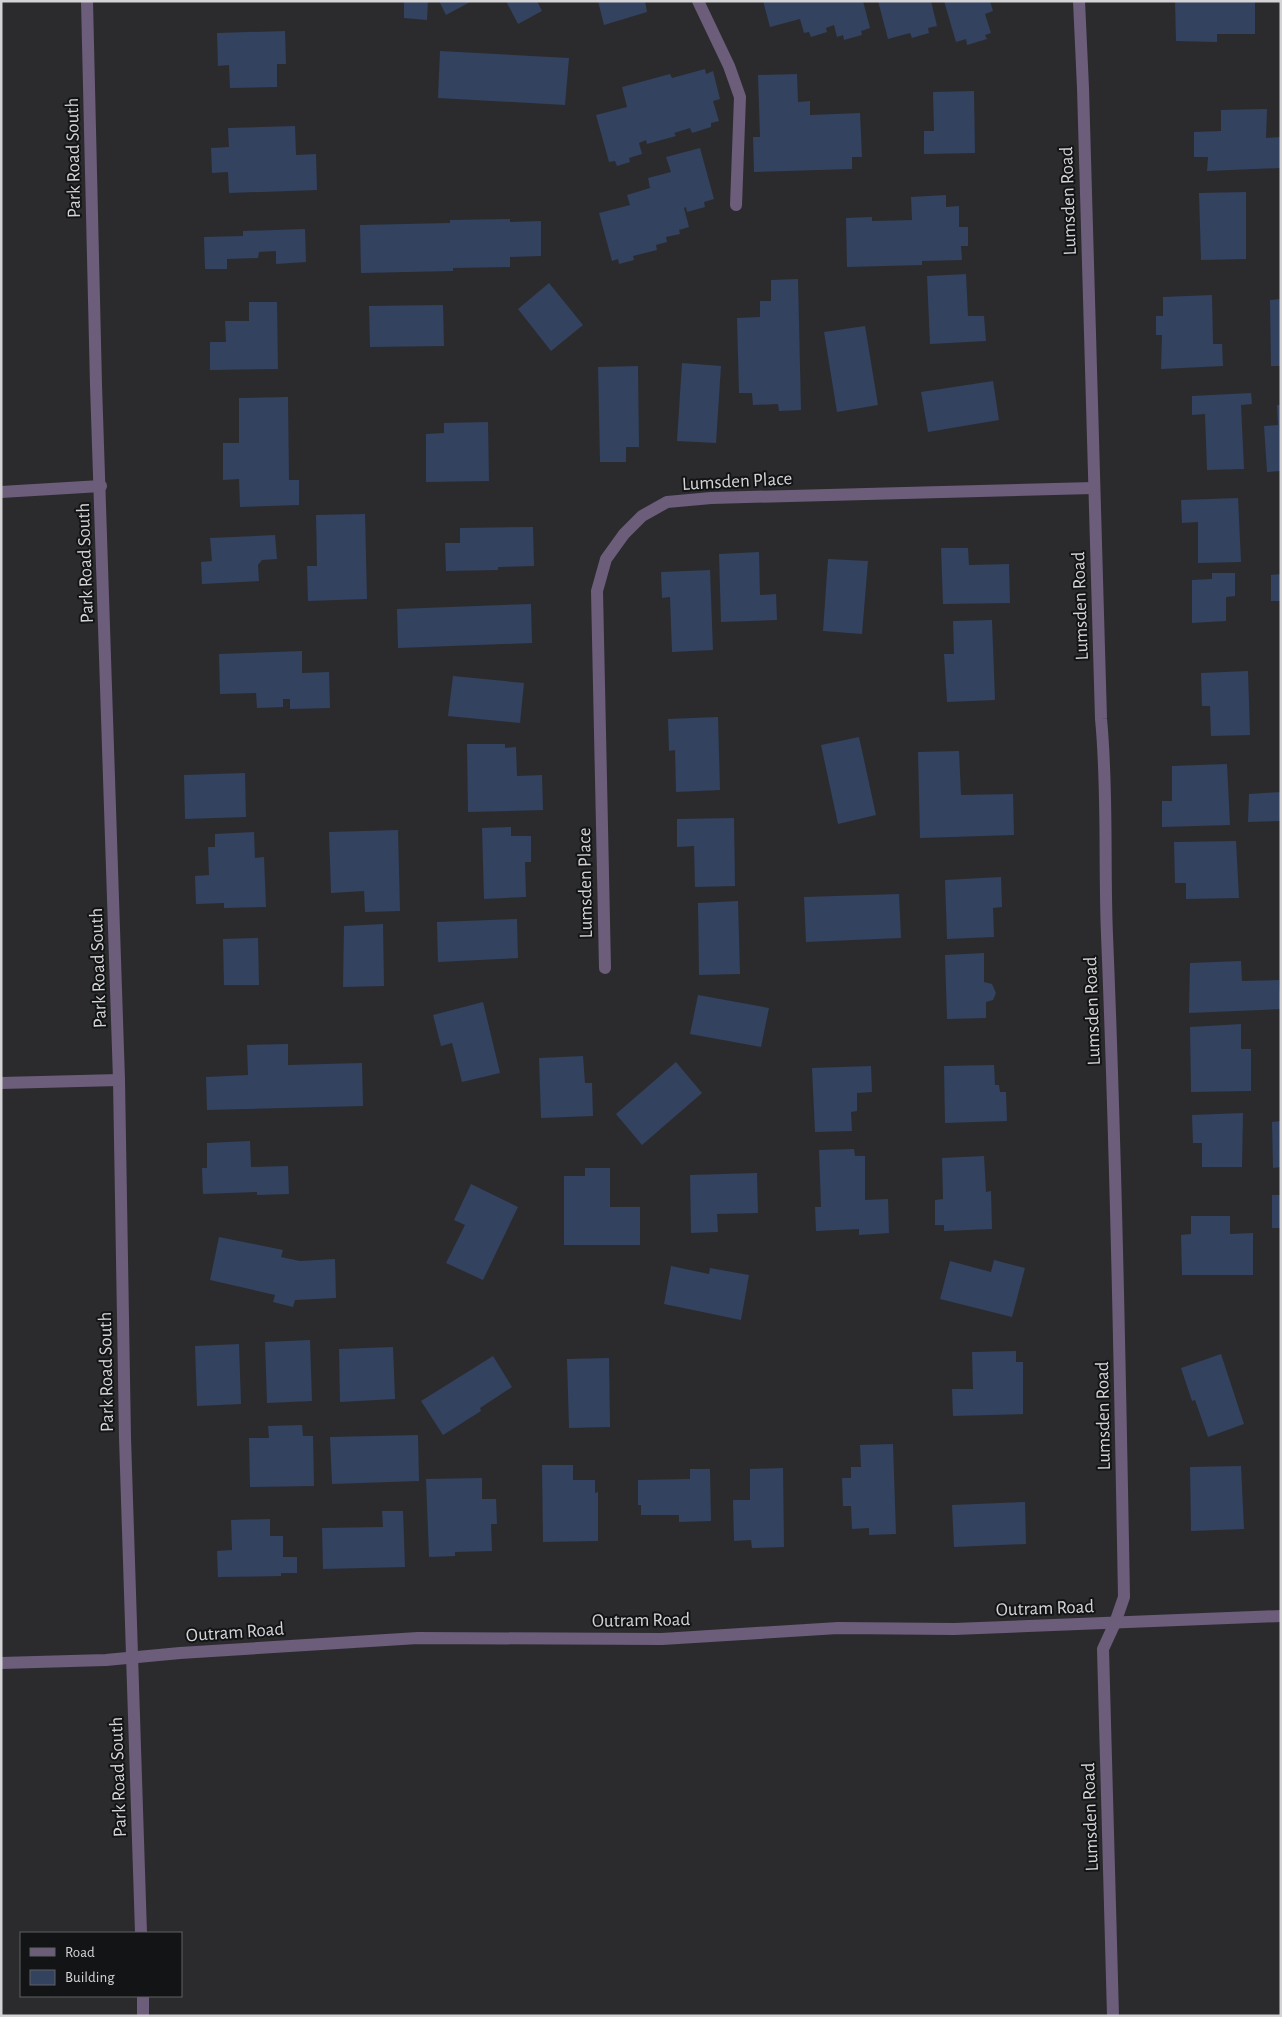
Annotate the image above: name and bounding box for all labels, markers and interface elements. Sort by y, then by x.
street label: Park Road South [63,98,84,218]
street label: Lumsden Road [1057,146,1080,256]
street label: Lumsden Place [681,469,793,494]
street label: Park Road South [74,502,97,623]
street label: Lumsden Road [1069,551,1092,661]
street label: Lumsden Place [575,828,596,938]
street label: Park Road South [87,907,110,1028]
street label: Lumsden Road [1081,956,1104,1066]
street label: Park Road South [96,1312,117,1432]
street label: Lumsden Road [1093,1361,1114,1471]
street label: Outram Road [996,1597,1095,1620]
street label: Outram Road [592,1610,691,1631]
street label: Outram Road [185,1620,285,1645]
street label: Park Road South [107,1716,130,1837]
street label: Lumsden Road [1079,1762,1102,1872]
legend [20,1932,182,1997]
text: Road [65,1945,95,1960]
text: Building [65,1970,115,1985]

